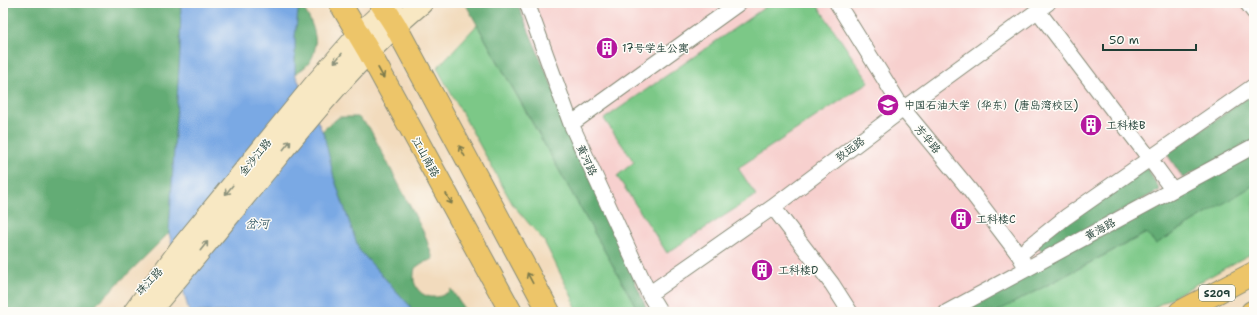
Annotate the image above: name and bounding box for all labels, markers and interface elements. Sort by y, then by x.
scale bar [1103,26,1196,52]
text: 50 m [1109,32,1139,48]
building icon: 17号学生公寓 [594,35,620,61]
place label: 17号学生公寓 [622,41,689,56]
one-way arrow [334,53,343,63]
one-way arrow [377,67,385,79]
school or university icon: 中国石油大学（华东）(唐岛湾校区) [875,92,901,118]
place label: 中国石油大学（华东）(唐岛湾校区) [904,98,1078,113]
building icon: 工科楼B [1078,112,1104,138]
place label: 工科楼B [1106,118,1146,133]
street label: 芳华路 [911,122,944,157]
street label: 致远路 [833,133,868,165]
street label: 江山南路 [408,134,443,180]
street label: 金沙江路 [236,135,275,179]
one-way arrow [282,140,291,151]
street label: 黄河路 [573,142,600,178]
one-way arrow [458,145,465,157]
one-way arrow [224,184,233,195]
one-way arrow [446,193,454,205]
building icon: 工科楼C [948,206,974,232]
place label: 工科楼C [976,212,1016,227]
street label: 黄海路 [1082,215,1118,244]
water label: 岔河 [245,216,271,232]
one-way arrow [200,240,209,251]
building icon: 工科楼D [749,257,775,283]
place label: 工科楼D [778,263,818,278]
street label: 珠江路 [133,264,166,298]
one-way arrow [526,272,534,284]
road number: S209 [1199,285,1235,301]

